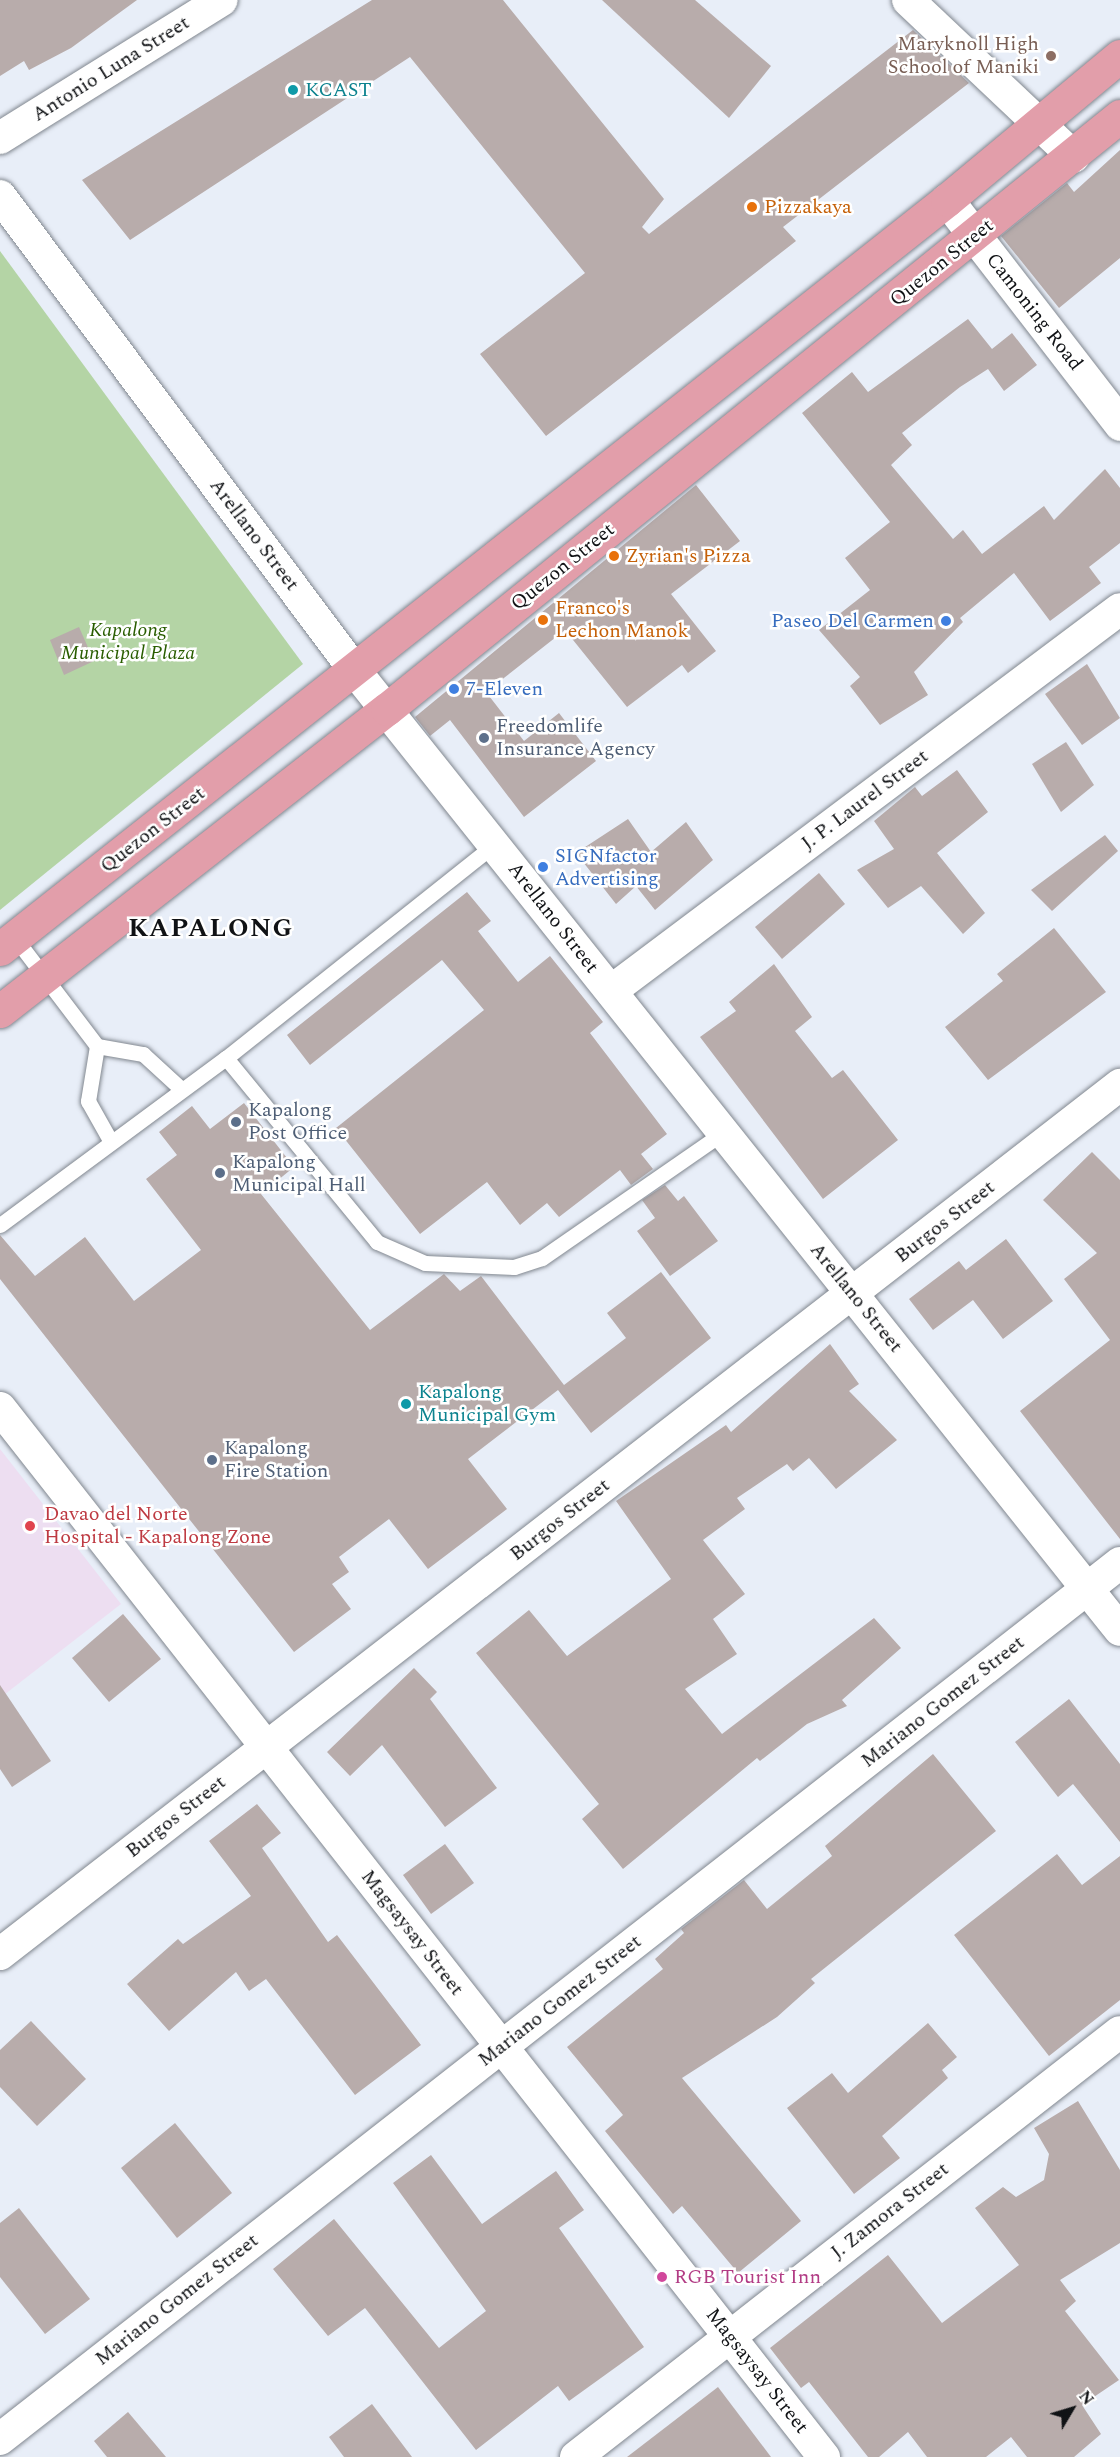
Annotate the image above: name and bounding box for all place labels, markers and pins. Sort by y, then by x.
place label: Maryknoll High School of Maniki [888,33,1039,80]
marker: Maryknoll High School of Maniki [1044,49,1058,63]
place label: KCAST [305,78,372,102]
marker: KCAST [286,83,300,97]
place label: Pizzakaya [764,195,852,219]
marker: Pizzakaya [745,200,759,214]
place label: Zyrian's Pizza [626,544,751,568]
marker: Zyrian's Pizza [607,549,621,563]
place label: Franco's Lechon Manok [555,596,689,643]
place label: Paseo Del Carmen [771,609,934,633]
marker: Franco's Lechon Manok [536,613,550,627]
marker: Paseo Del Carmen [939,614,953,628]
place label: 7-Eleven [466,677,543,701]
marker: 7-Eleven [447,682,461,696]
place label: Freedomlife Insurance Agency [496,714,655,761]
marker: Freedomlife Insurance Agency [477,731,491,745]
place label: SIGNfactor Advertising [555,844,659,891]
marker: SIGNfactor Advertising [536,860,550,874]
place label: Kapalong Post Office [248,1098,347,1145]
marker: Kapalong Post Office [229,1115,243,1129]
place label: Kapalong Municipal Hall [232,1150,366,1197]
marker: Kapalong Municipal Hall [213,1166,227,1180]
place label: Kapalong Municipal Gym [418,1380,556,1427]
marker: Kapalong Municipal Gym [399,1397,413,1411]
place label: Kapalong Fire Station [224,1436,328,1483]
marker: Kapalong Fire Station [205,1453,219,1467]
place label: Davao del Norte Hospital - Kapalong Zone [44,1502,271,1549]
marker: Davao del Norte Hospital - Kapalong Zone [21,1517,39,1535]
place label: RGB Tourist Inn [674,2265,821,2289]
marker: RGB Tourist Inn [655,2270,669,2284]

